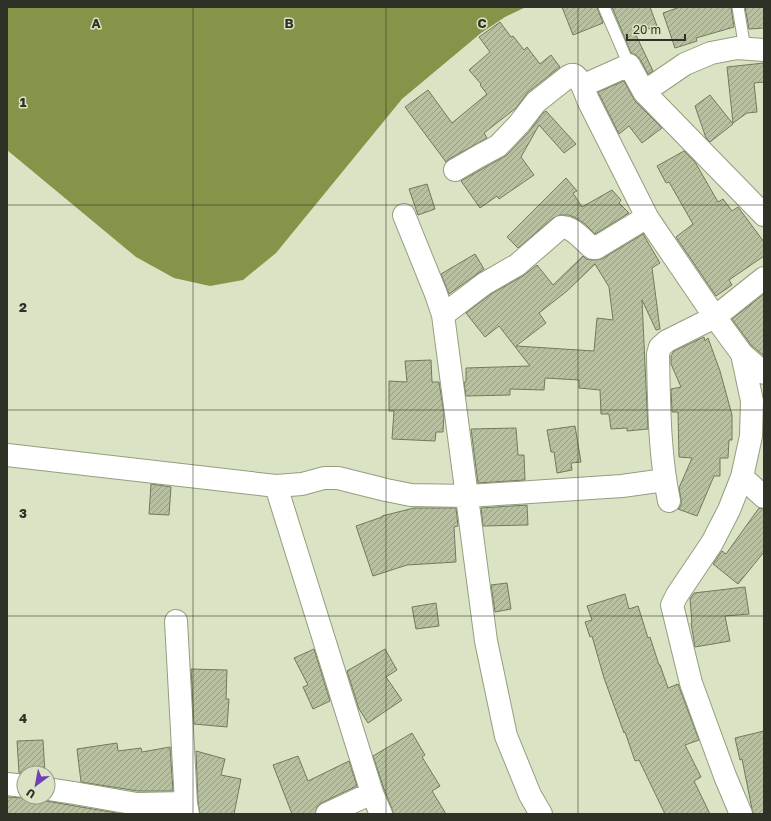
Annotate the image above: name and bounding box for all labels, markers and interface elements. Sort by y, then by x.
text: A [91,15,101,31]
text: B [284,15,294,31]
text: C [477,15,487,31]
scale bar [627,16,685,42]
text: 20 m [633,22,661,37]
text: 1 [20,94,27,110]
text: 2 [19,299,27,315]
text: 3 [19,505,27,521]
text: 4 [19,710,27,726]
north arrow [16,765,56,805]
text: U [24,786,37,802]

